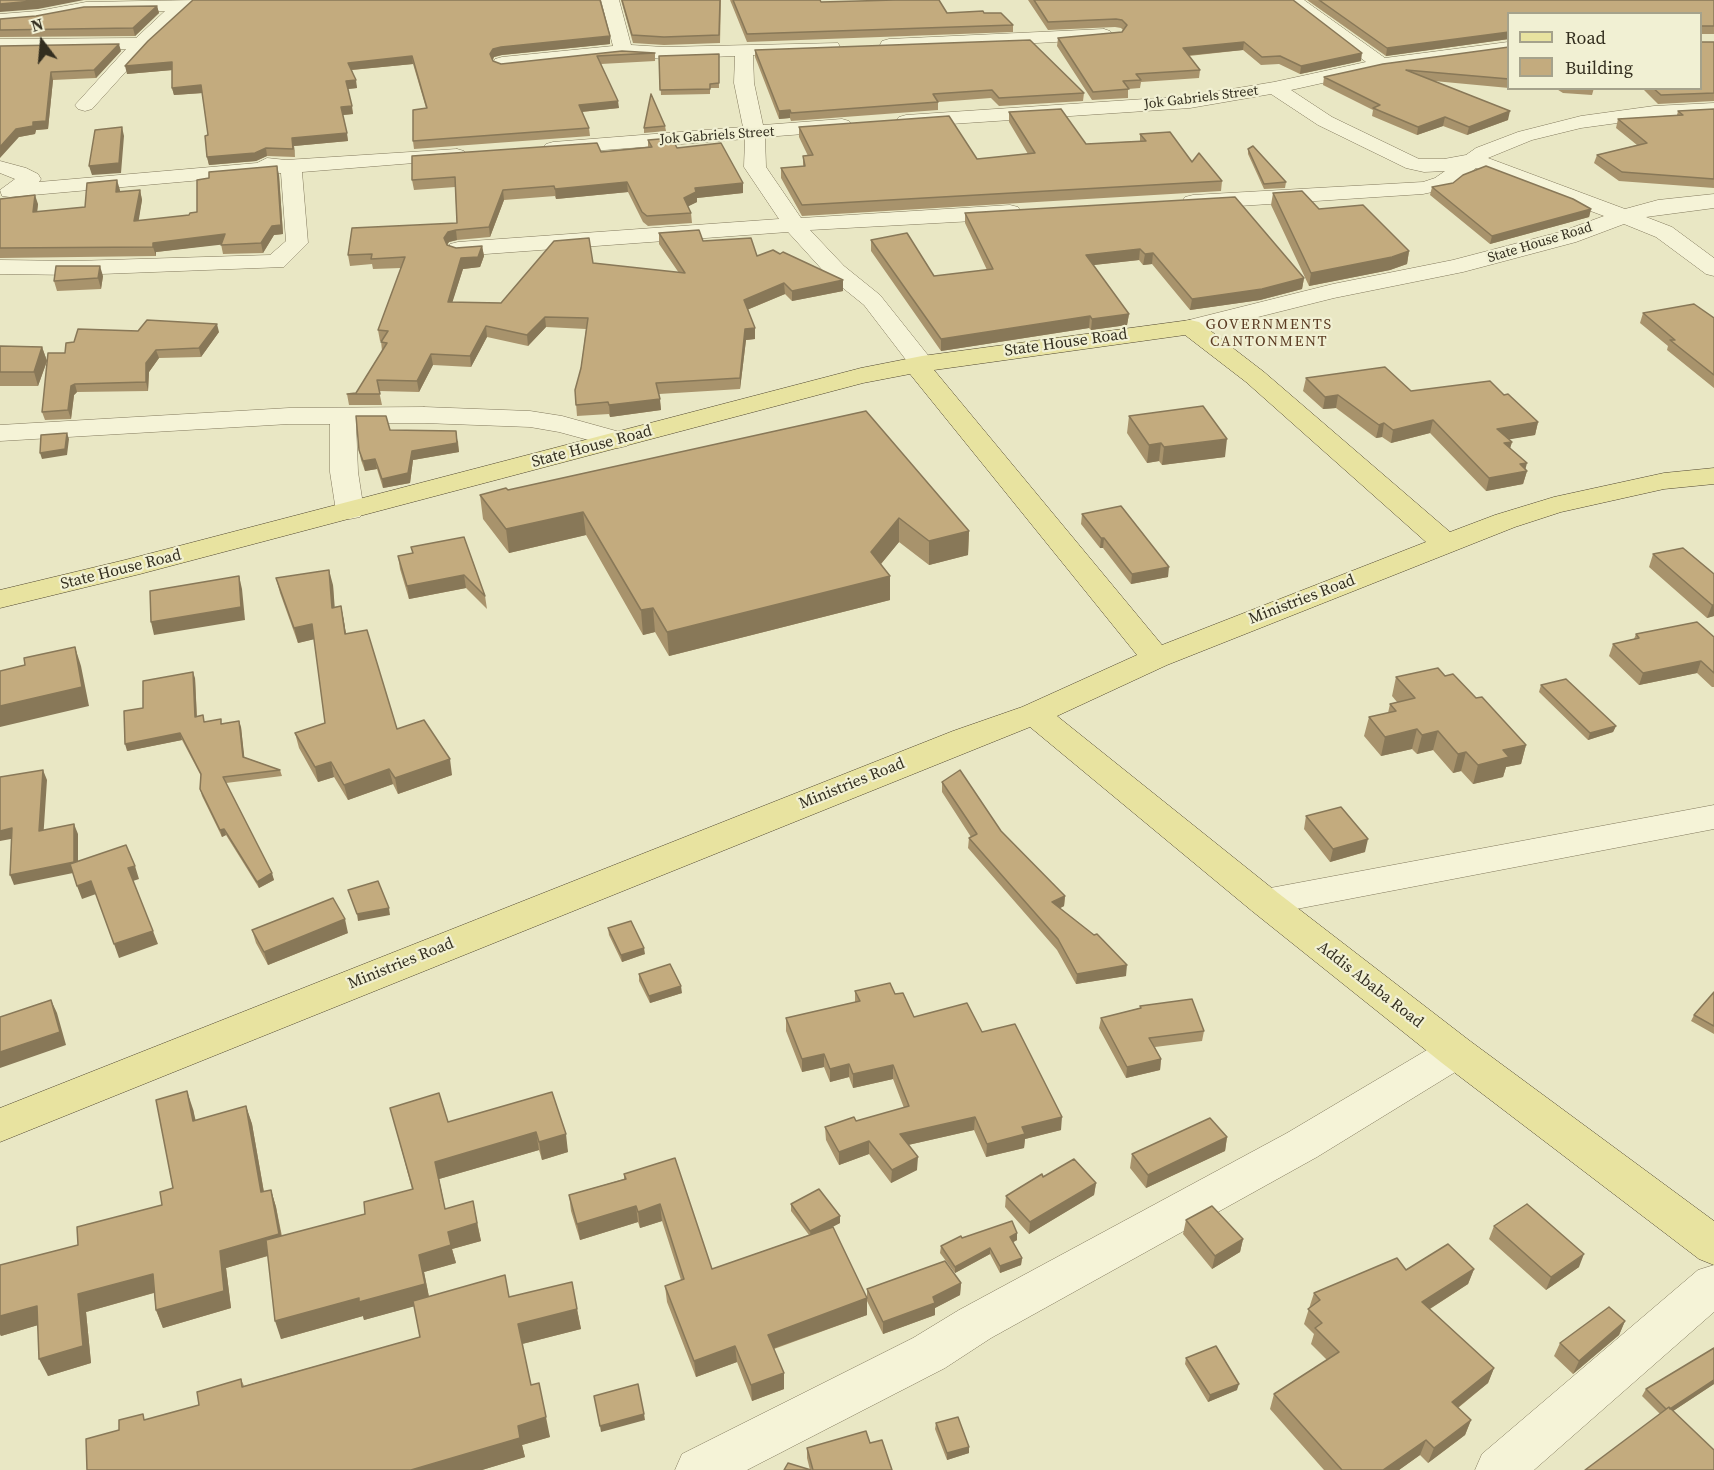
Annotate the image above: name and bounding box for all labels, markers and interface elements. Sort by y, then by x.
north arrow [12,12,72,72]
legend [1507,12,1702,90]
text: N [28,13,46,37]
text: Road [1565,25,1606,50]
text: Building [1565,55,1633,80]
street label: Jok Gabriels Street [1143,83,1259,113]
street label: Jok Gabriels Street [659,124,775,148]
street label: State House Road [1486,219,1594,267]
district label: GOVERNMENTS CANTONMENT [1205,316,1333,351]
street label: State House Road [1003,325,1129,361]
street label: State House Road [530,422,654,472]
street label: State House Road [59,546,183,594]
street label: Ministries Road [1246,571,1358,629]
street label: Ministries Road [796,754,908,814]
street label: Ministries Road [345,934,457,994]
street label: Addis Ababa Road [1313,938,1427,1032]

